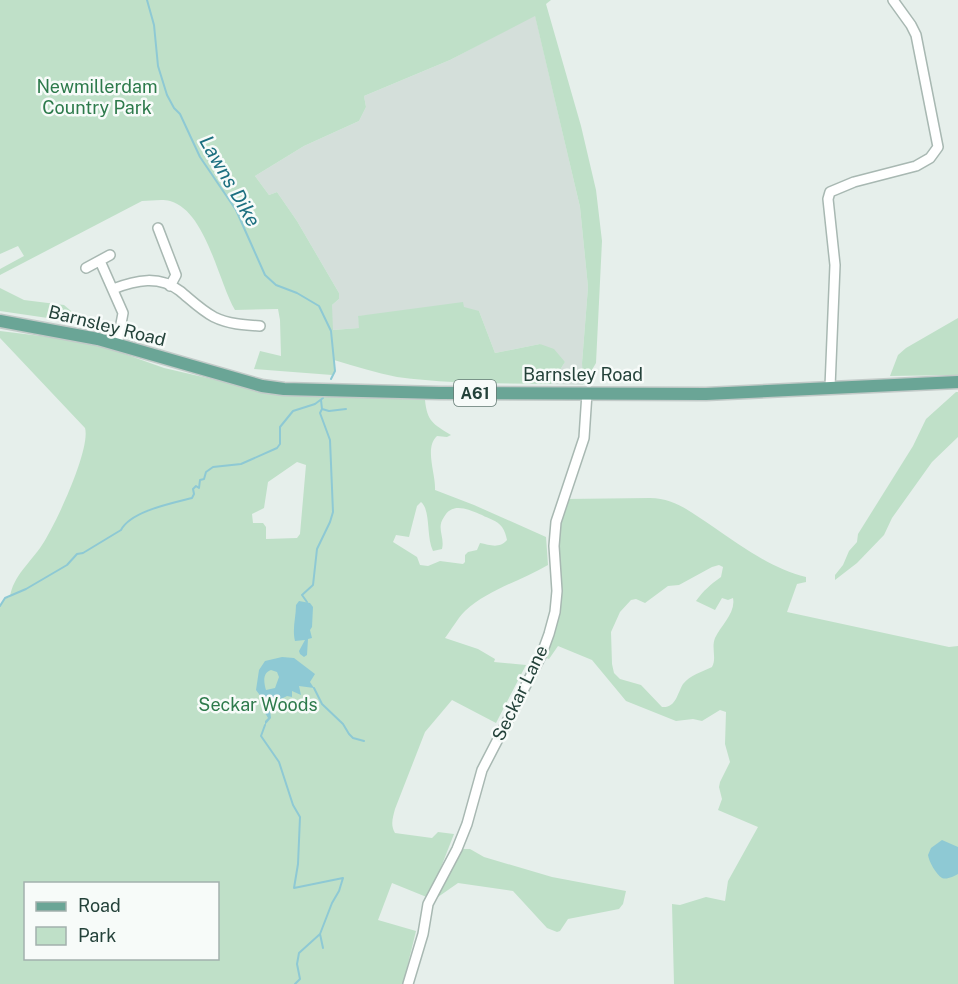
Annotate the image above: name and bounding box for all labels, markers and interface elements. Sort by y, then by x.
park label: Newmillerdam Country Park [36,76,158,118]
water label: Lawns Dike [194,131,266,231]
street label: Barnsley Road [46,301,168,350]
street label: Barnsley Road [523,364,643,385]
road number: A61 [454,380,496,406]
street label: Seckar Lane [487,642,552,744]
park label: Seckar Woods [198,694,318,715]
legend [24,882,219,960]
text: Road [78,895,121,916]
text: Park [78,925,116,946]

